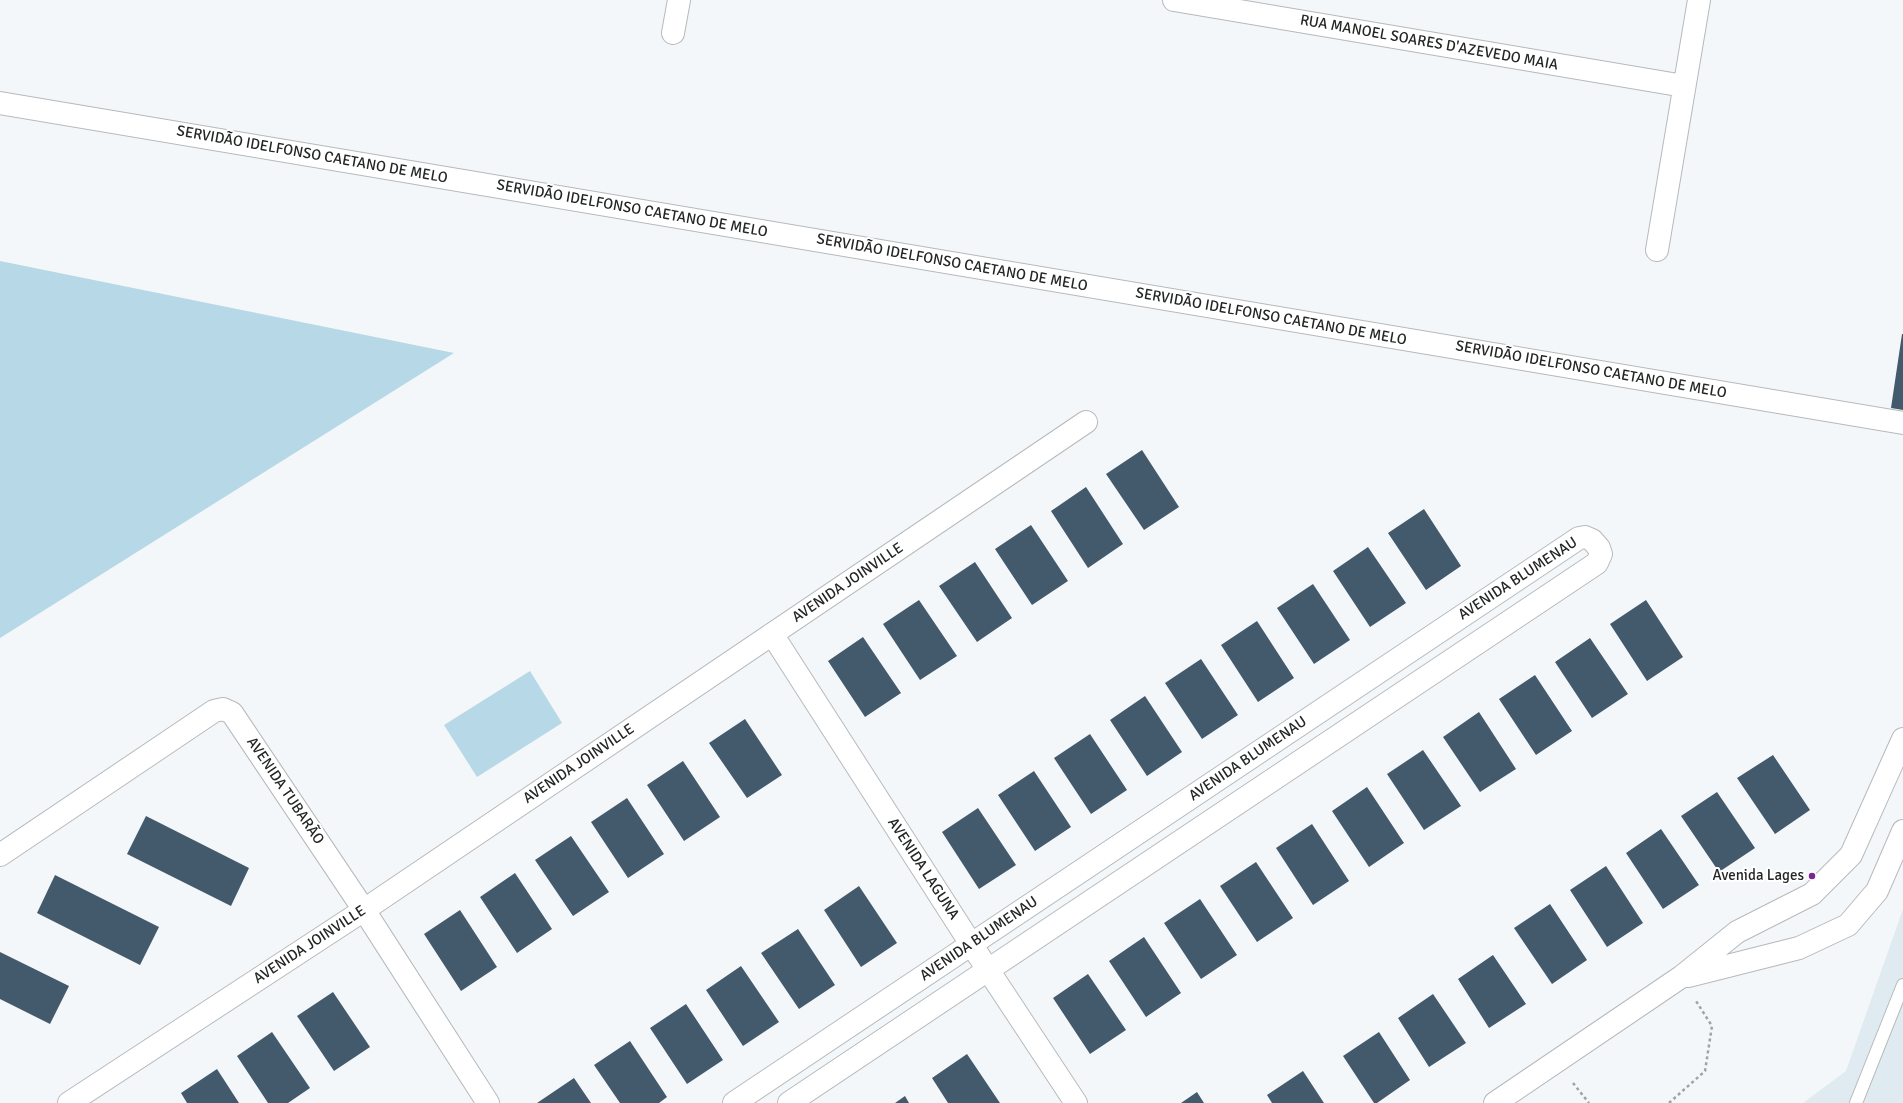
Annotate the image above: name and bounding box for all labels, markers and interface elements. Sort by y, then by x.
street label: RUA MANOEL SOARES D'AZEVEDO MAIA [1299,11,1559,75]
street label: SERVIDÃO IDELFONSO CAETANO DE MELO [175,122,449,188]
street label: SERVIDÃO IDELFONSO CAETANO DE MELO [495,176,769,242]
street label: SERVIDÃO IDELFONSO CAETANO DE MELO [815,230,1089,296]
street label: SERVIDÃO IDELFONSO CAETANO DE MELO [1134,284,1408,350]
street label: SERVIDÃO IDELFONSO CAETANO DE MELO [1454,337,1728,403]
street label: AVENIDA BLUMENAU [1455,534,1581,624]
street label: AVENIDA JOINVILLE [789,539,907,627]
street label: AVENIDA BLUMENAU [1186,713,1310,805]
street label: AVENIDA JOINVILLE [520,720,638,808]
street label: AVENIDA TUBARÃO [242,734,328,848]
street label: AVENIDA LAGUNA [883,815,963,923]
place label: Avenida Lages [1713,867,1804,885]
marker: Avenida Lages [1807,871,1817,881]
street label: AVENIDA BLUMENAU [917,893,1041,985]
street label: AVENIDA JOINVILLE [251,902,369,988]

